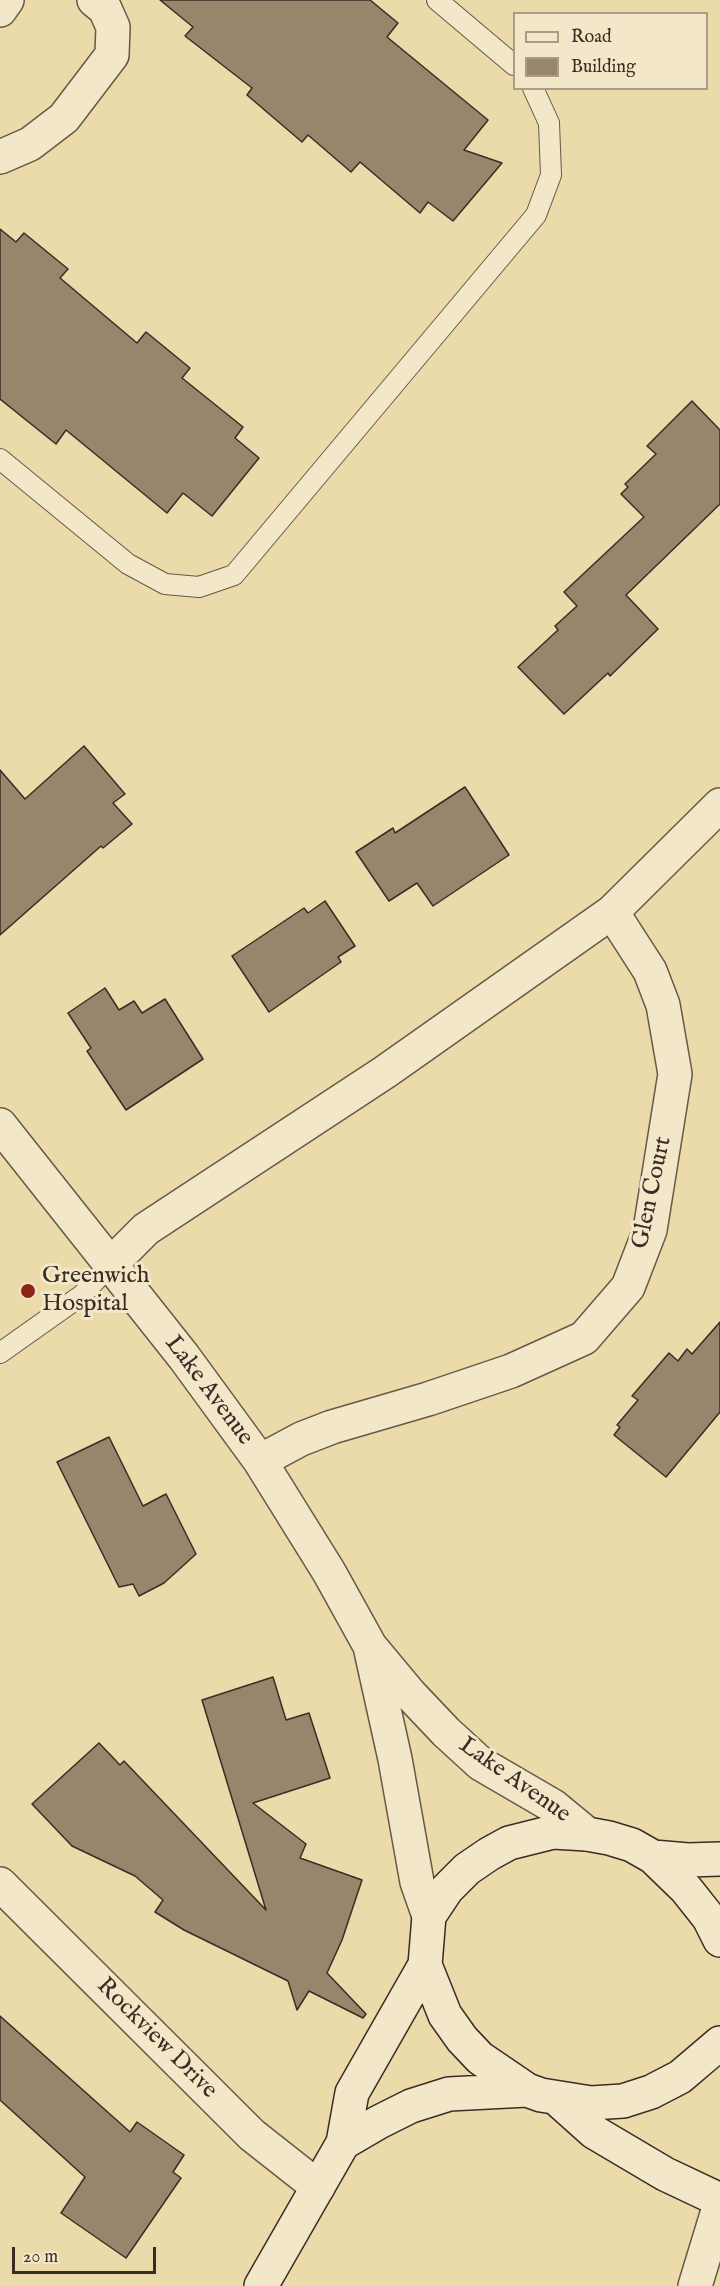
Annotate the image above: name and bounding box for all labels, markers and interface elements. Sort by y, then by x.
legend [513,12,708,90]
text: Road [571,26,612,49]
text: Building [571,56,636,79]
street label: Glen Court [627,1134,679,1252]
place label: Greenwich Hospital [42,1263,150,1319]
marker: Greenwich Hospital [19,1282,37,1300]
street label: Lake Avenue [157,1331,259,1451]
street label: Lake Avenue [453,1732,575,1830]
street label: Rockview Drive [90,1973,222,2105]
scale bar [15,2235,159,2273]
text: 20 m [23,2246,58,2269]

